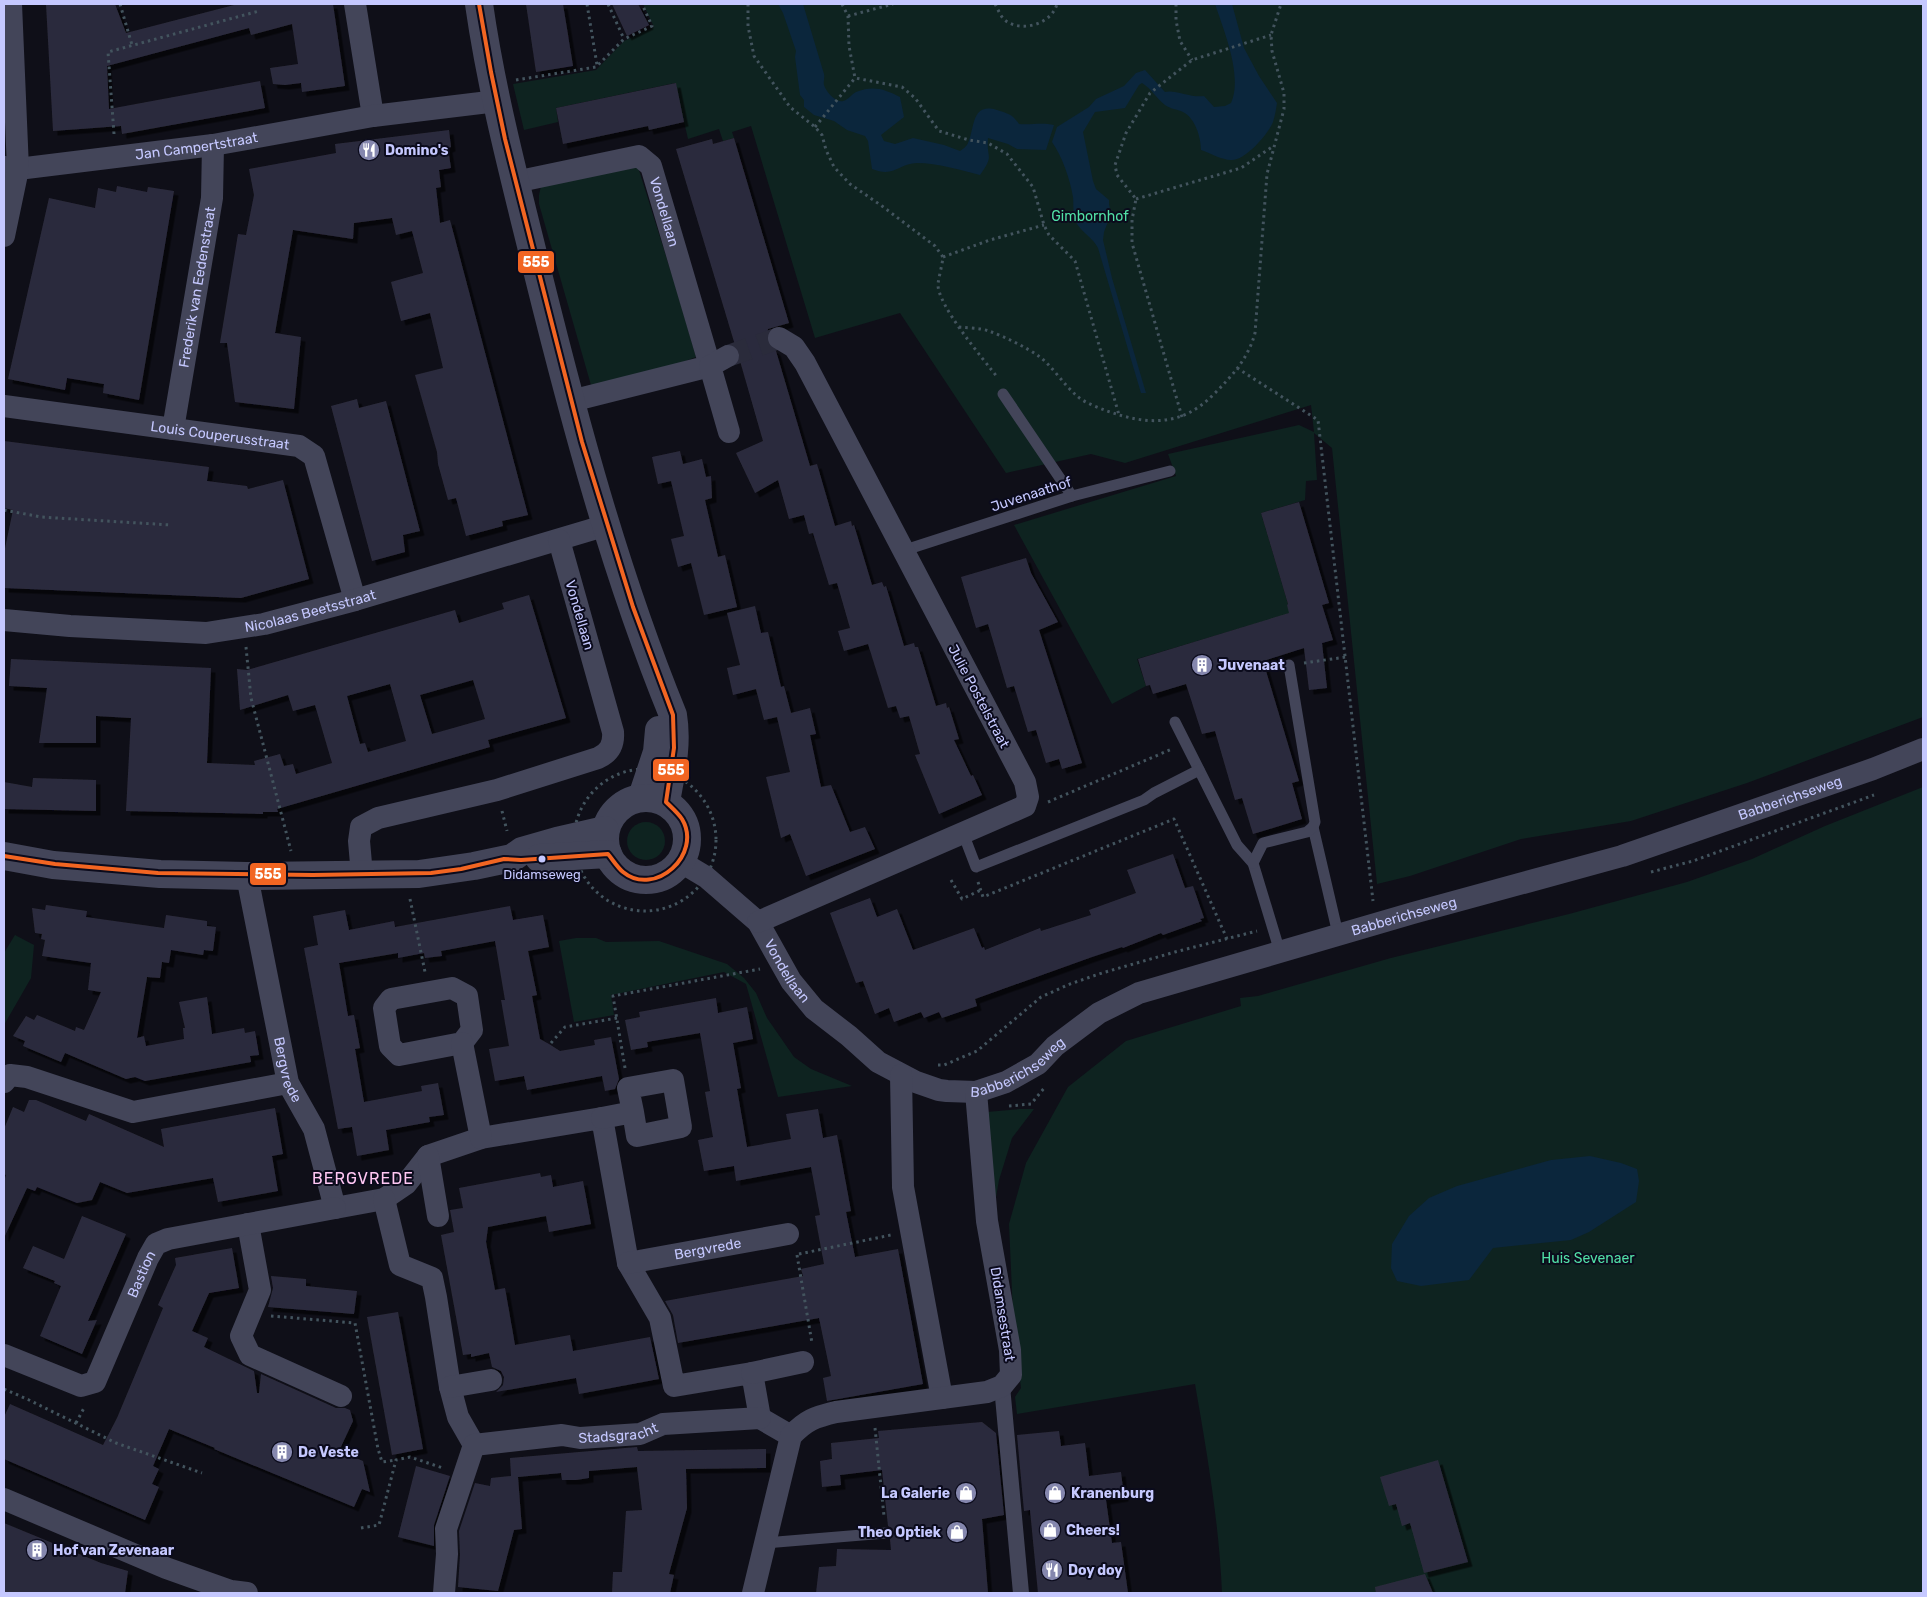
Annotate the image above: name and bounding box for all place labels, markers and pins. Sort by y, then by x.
restaurant icon: Domino's [357,138,381,162]
place label: Domino's [385,142,449,159]
building icon: Juvenaat [1190,653,1214,677]
place label: Juvenaat [1218,657,1285,674]
marker: Didamseweg [537,854,547,864]
place label: Didamseweg [503,867,581,883]
building icon: De Veste [270,1440,294,1464]
place label: De Veste [298,1444,359,1461]
shop icon: La Galerie [954,1481,978,1505]
shop icon: Kranenburg [1043,1481,1067,1505]
place label: La Galerie [881,1485,950,1502]
place label: Kranenburg [1071,1485,1154,1502]
shop icon: Cheers! [1038,1518,1062,1542]
shop icon: Theo Optiek [945,1520,969,1544]
place label: Cheers! [1066,1522,1120,1539]
place label: Theo Optiek [858,1524,942,1541]
building icon: Hof van Zevenaar [25,1538,49,1562]
place label: Hof van Zevenaar [53,1542,175,1559]
restaurant icon: Doy doy [1040,1558,1064,1582]
place label: Doy doy [1068,1562,1123,1579]

